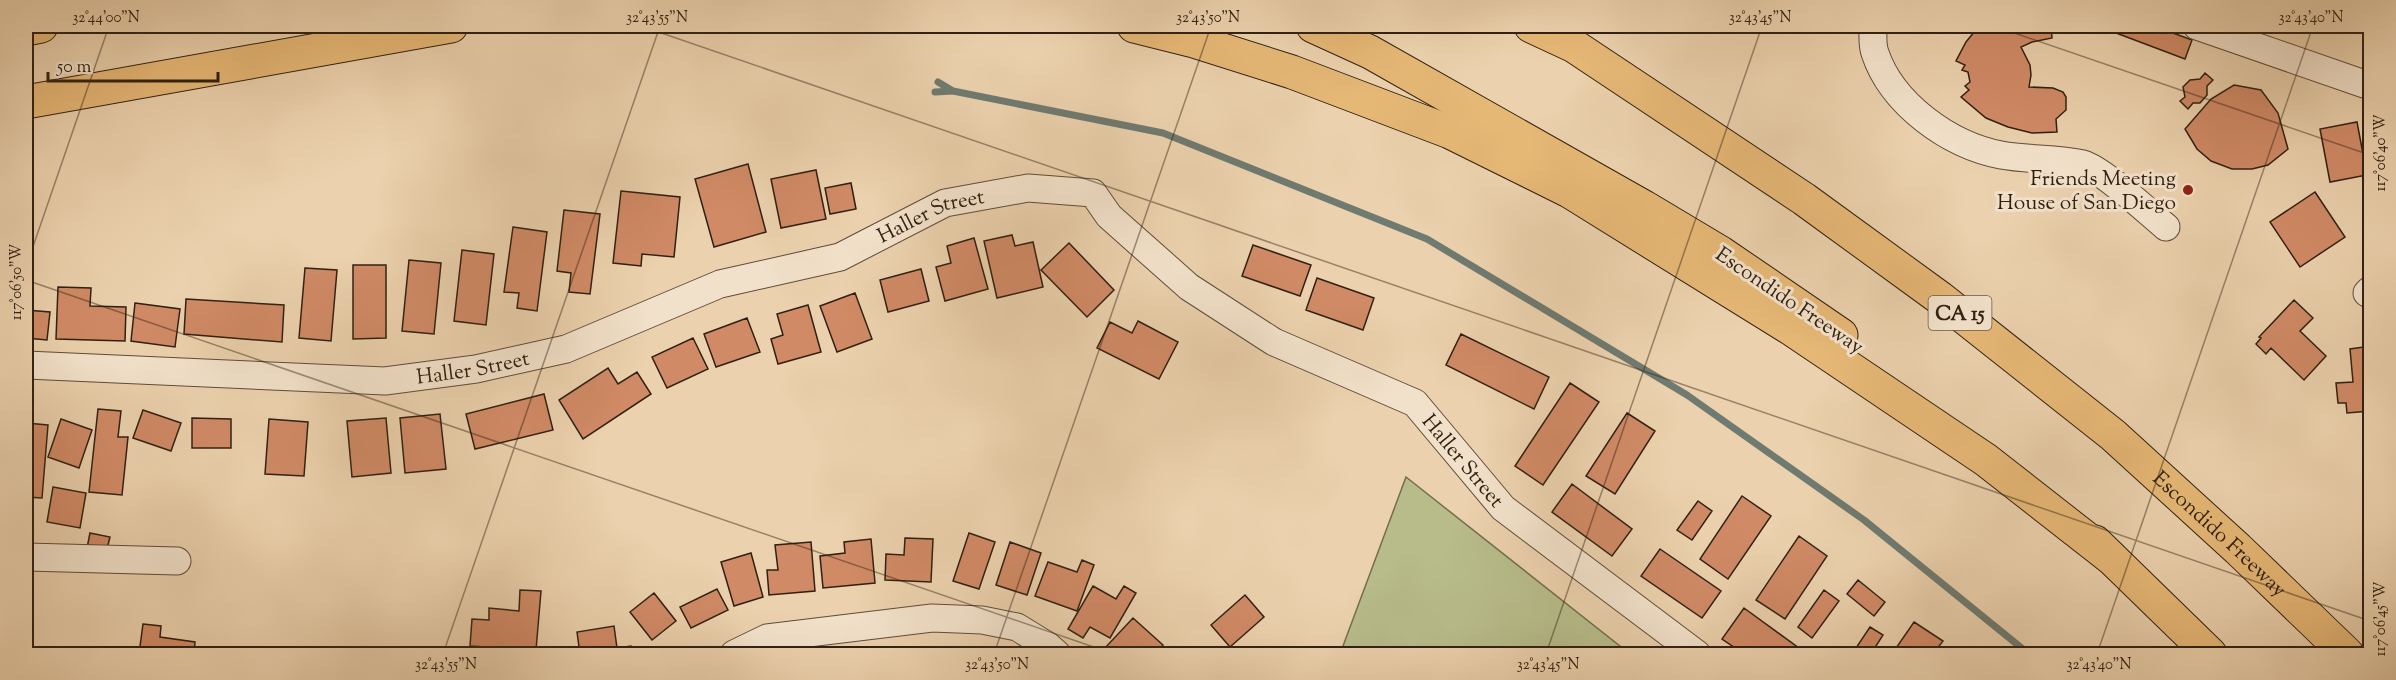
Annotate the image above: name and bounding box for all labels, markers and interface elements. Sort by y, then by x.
text: 32°44'00"N [72,8,140,29]
text: 32°43'55"N [626,8,688,29]
text: 32°43'50"N [1176,8,1240,29]
text: 32°43'45"N [1729,8,1791,29]
text: 32°43'40"N [2279,8,2344,29]
scale bar [48,45,218,83]
text: 50 m [56,55,92,81]
text: 117°06'40"W [2371,114,2392,192]
place label: Friends Meeting House of San Diego [1997,165,2176,219]
street label: Haller Street [873,183,987,252]
marker: Friends Meeting House of San Diego [2181,183,2195,197]
street label: Escondido Freeway [1709,241,1870,363]
text: 117°06'50"W [7,243,28,320]
road number: CA 15 [1928,296,1992,330]
street label: Haller Street [415,345,532,394]
street label: Haller Street [1413,408,1510,515]
street label: Escondido Freeway [2145,465,2293,605]
text: 117°06'45"W [2371,581,2392,656]
text: 32°43'55"N [415,655,477,676]
text: 32°43'50"N [965,655,1029,676]
text: 32°43'45"N [1517,655,1579,676]
text: 32°43'40"N [2067,655,2132,676]

